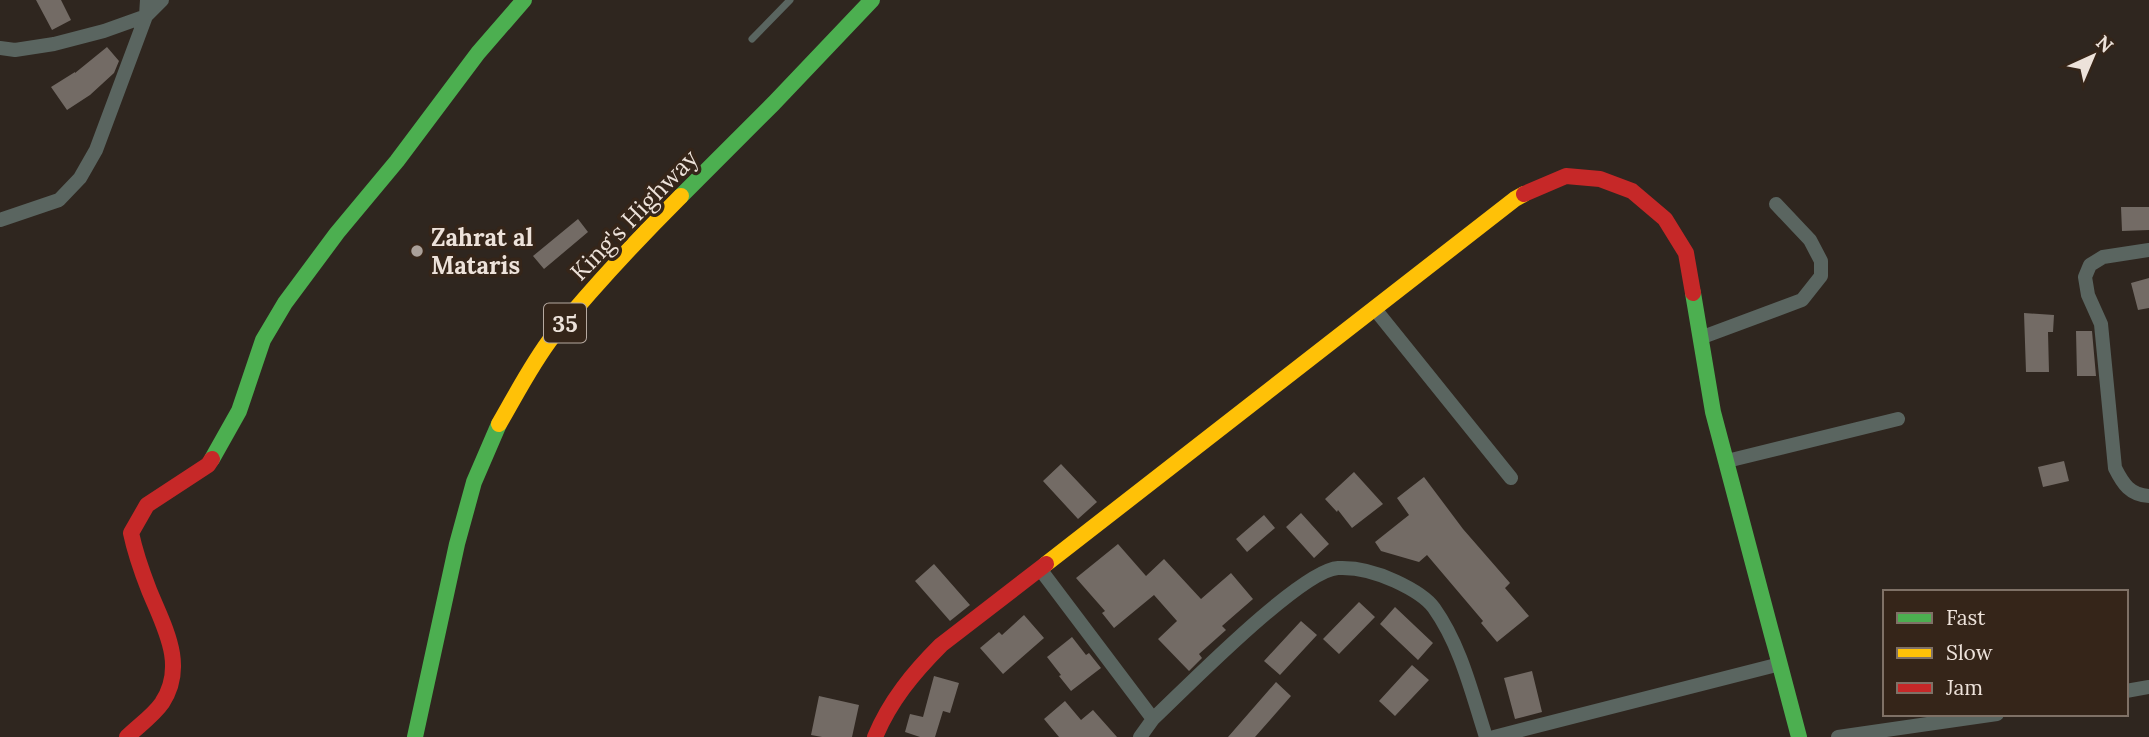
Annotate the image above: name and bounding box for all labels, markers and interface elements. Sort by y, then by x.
north arrow [2058,21,2128,91]
text: N [2091,30,2119,58]
street label: King's Highway [564,143,705,287]
place label: Zahrat al Mataris [431,222,533,281]
marker: Zahrat al Mataris [409,243,425,259]
road number: 35 [544,304,586,342]
legend [1883,590,2128,716]
text: Fast [1946,604,1986,631]
text: Slow [1946,639,1993,666]
text: Jam [1945,674,1983,701]

